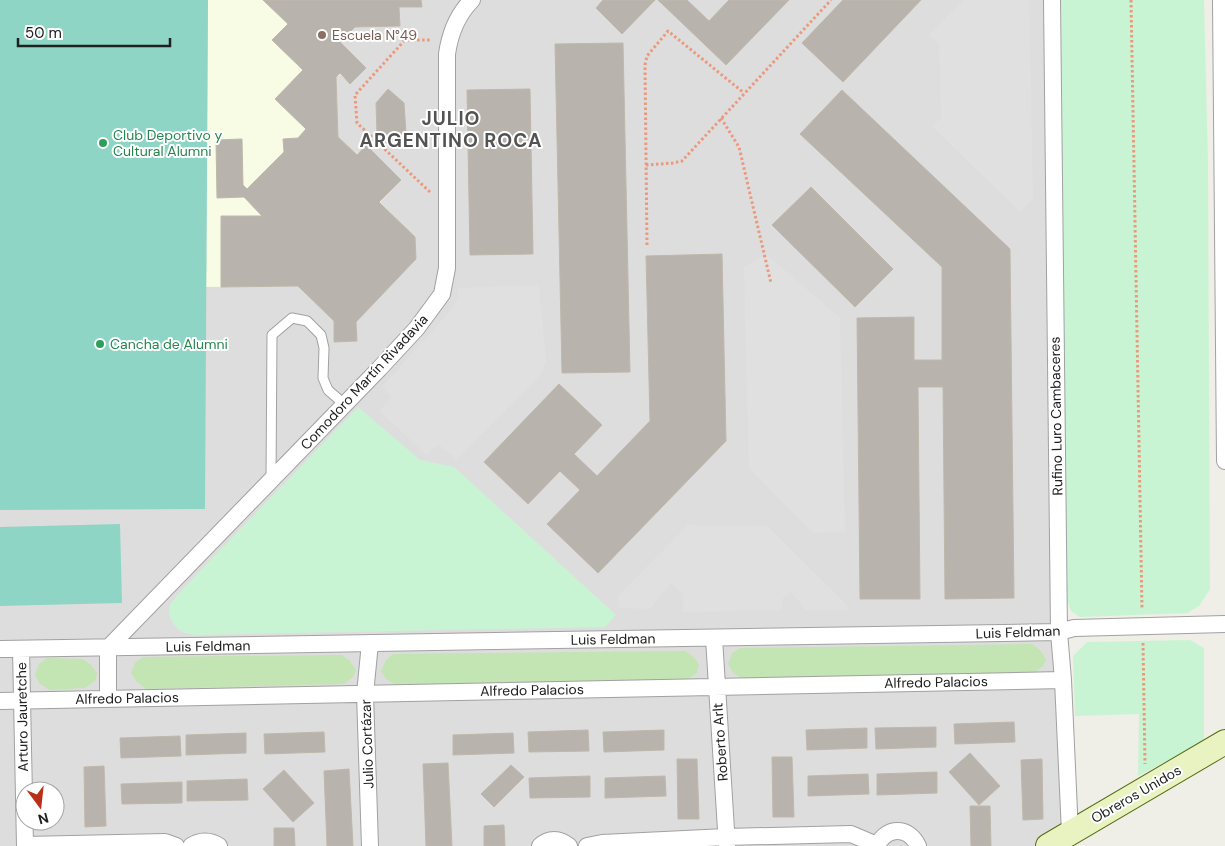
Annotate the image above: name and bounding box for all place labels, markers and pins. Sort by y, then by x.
place label: Escuela N°49 [332,26,417,44]
marker: Escuela N°49 [316,29,328,41]
place label: Club Deportivo y Cultural Alumni [113,126,222,160]
marker: Club Deportivo y Cultural Alumni [97,137,109,149]
place label: Cancha de Alumni [110,335,228,353]
marker: Cancha de Alumni [94,338,106,350]

